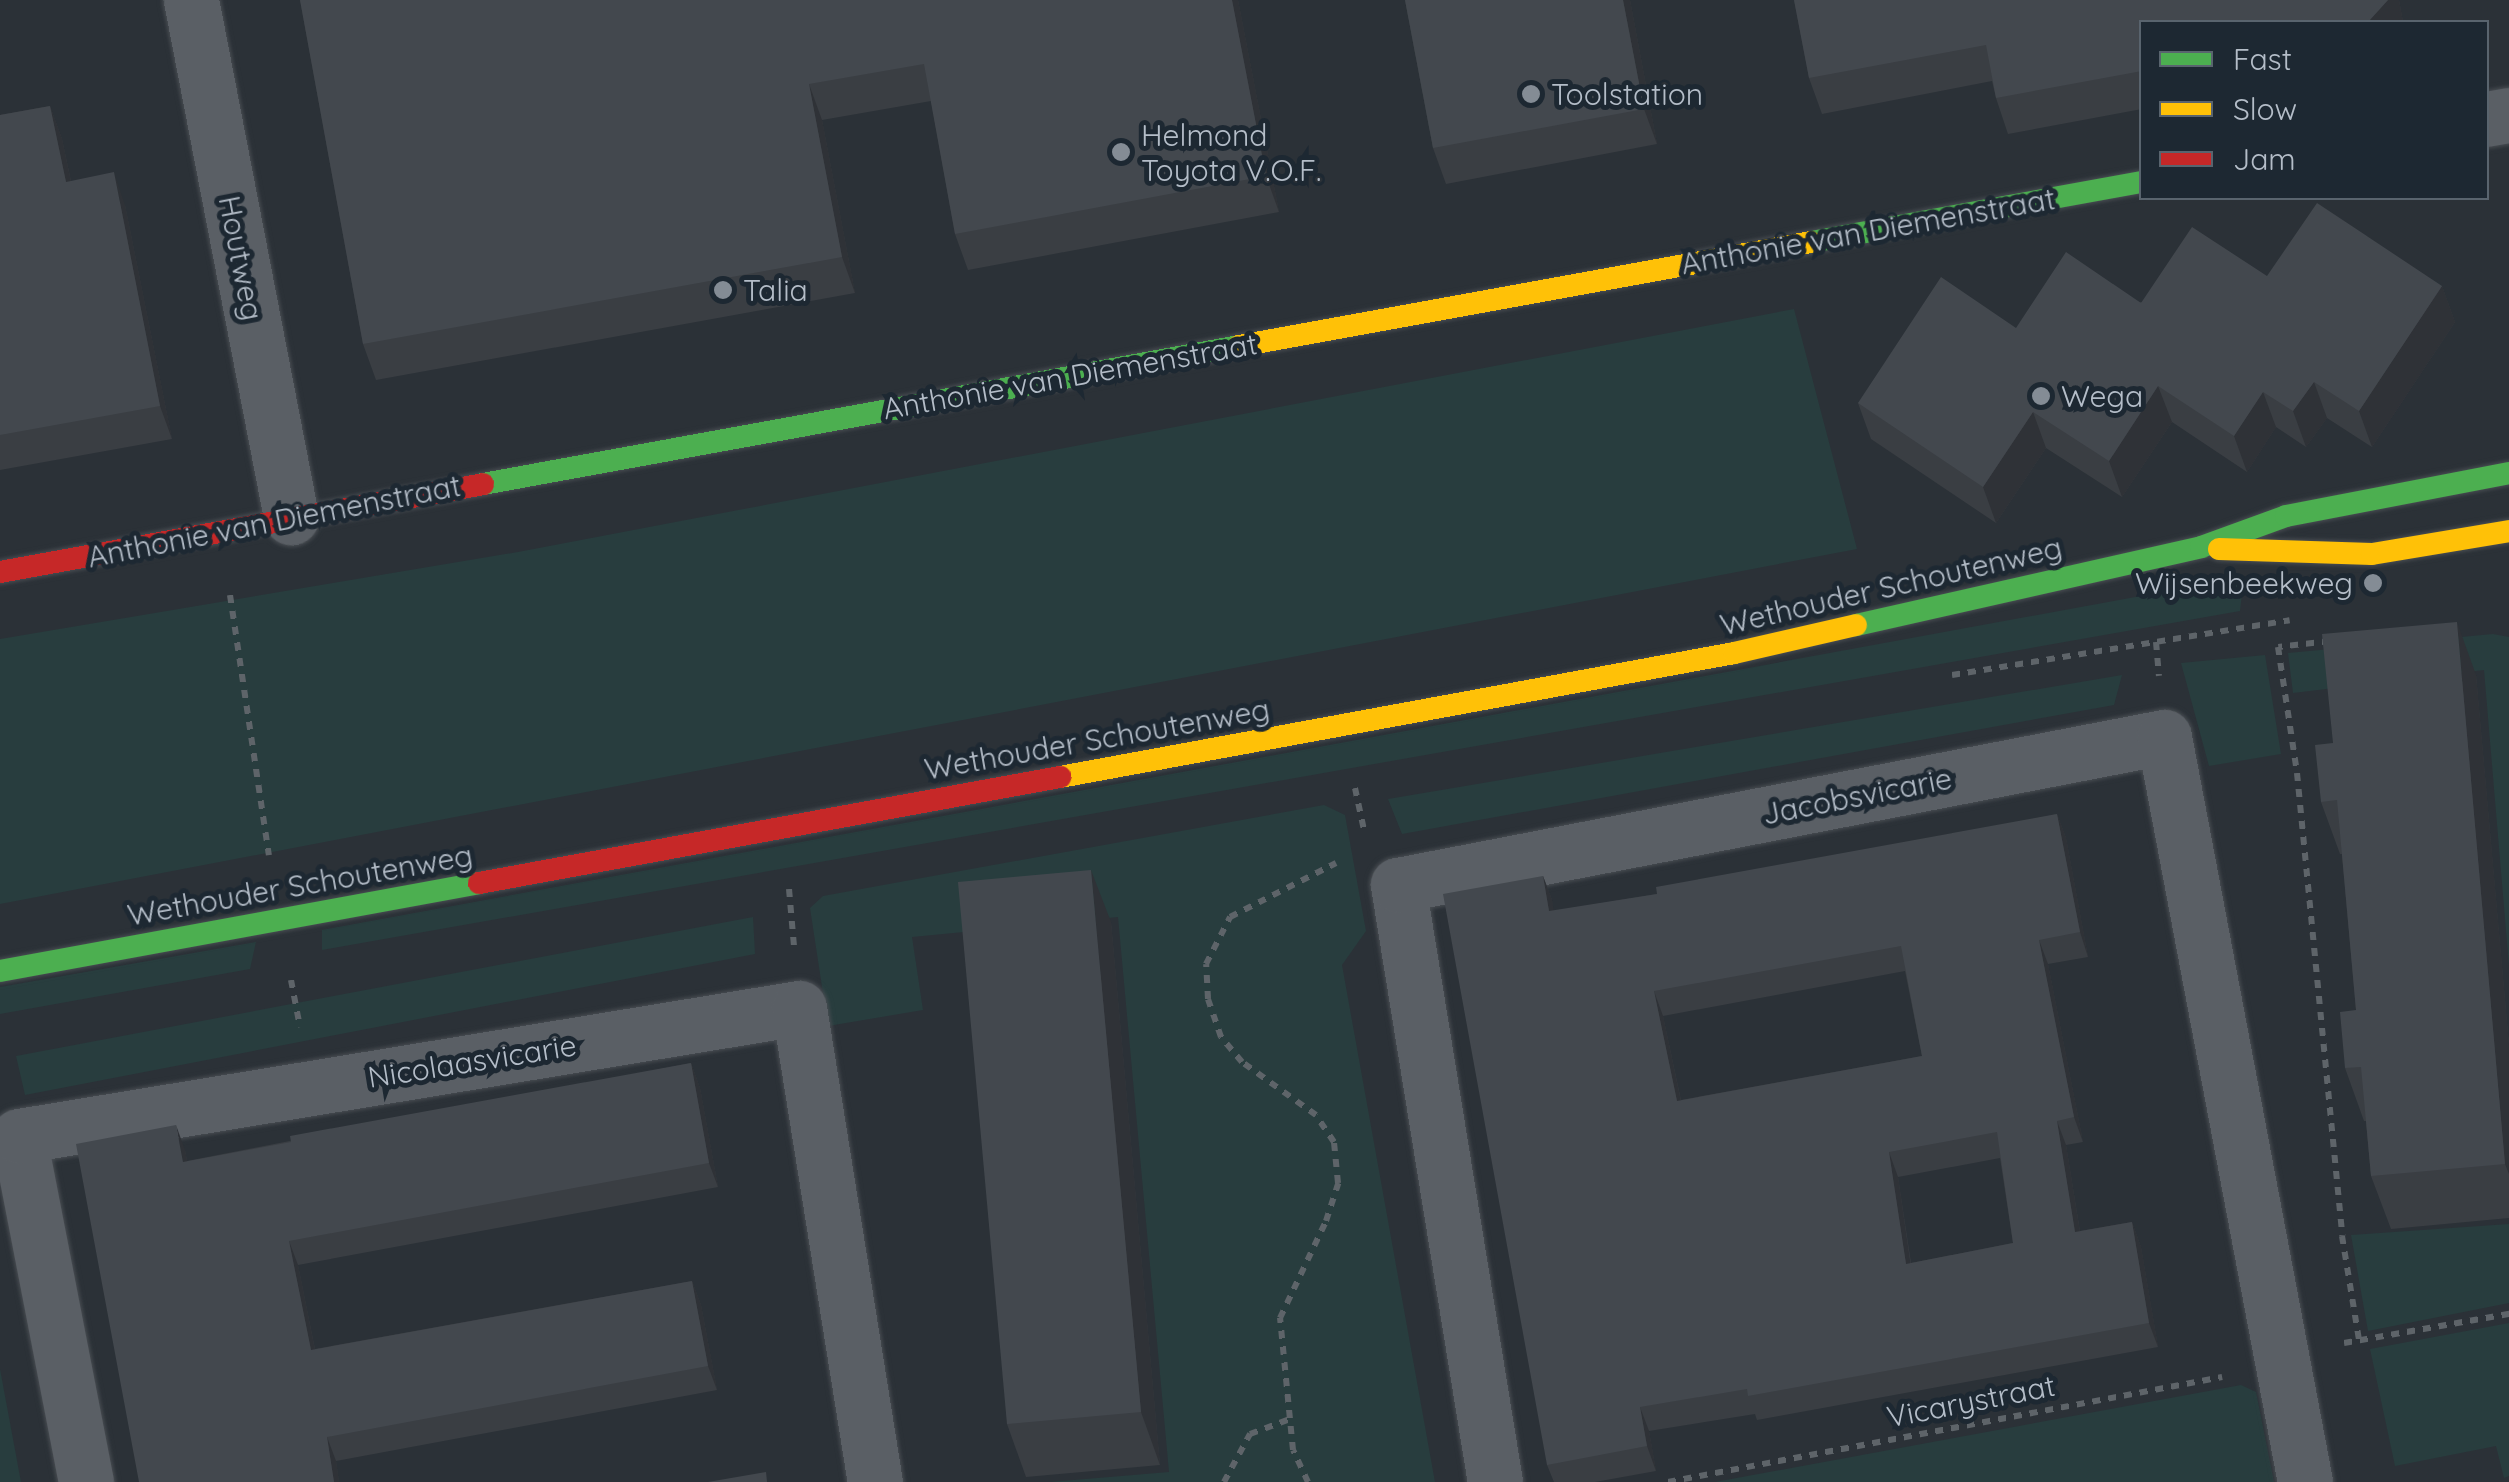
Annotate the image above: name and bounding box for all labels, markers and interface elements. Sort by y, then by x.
legend [2139,20,2489,200]
text: Fast [2233,40,2292,78]
place label: Toolstation [1551,76,1703,112]
marker: Toolstation [1520,83,1542,105]
text: Slow [2233,90,2297,128]
place label: Helmond Toyota V.O.F. [1141,117,1321,188]
text: Jam [2233,140,2296,178]
marker: Helmond Toyota V.O.F. [1110,141,1132,163]
street label: Anthonie van Diemenstraat [1678,180,2058,282]
street label: Houtweg [211,193,271,323]
place label: Talia [743,272,808,308]
marker: Talia [712,279,734,301]
street label: Anthonie van Diemenstraat [880,325,1260,427]
place label: Wega [2061,378,2143,414]
marker: Wega [2030,385,2052,407]
street label: Anthonie van Diemenstraat [84,467,464,575]
street label: Wethouder Schoutenweg [1717,529,2065,643]
place label: Wijsenbeekweg [2135,565,2353,601]
marker: Wijsenbeekweg [2362,572,2384,594]
street label: Wethouder Schoutenweg [922,691,1272,787]
street label: Jacobsvicarie [1759,760,1955,832]
street label: Wethouder Schoutenweg [125,837,475,933]
street label: Nicolaasvicarie [365,1027,579,1095]
street label: Vicarystraat [1884,1367,2058,1435]

